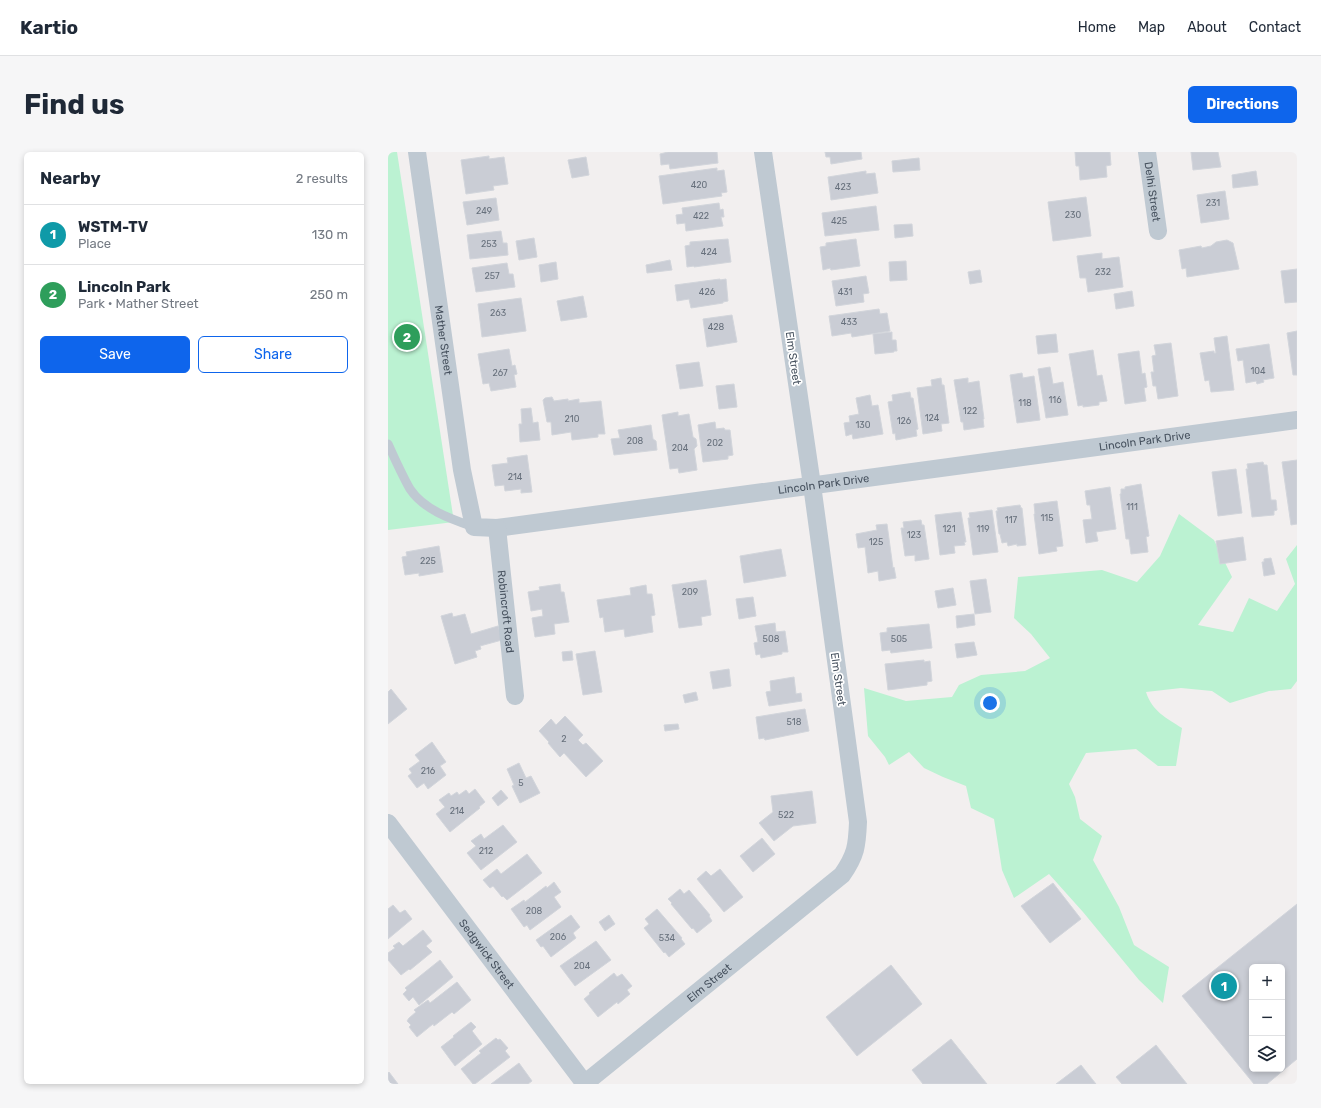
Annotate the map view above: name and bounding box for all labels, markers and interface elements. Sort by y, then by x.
text: Kartio [20,16,78,39]
text: Home [1078,19,1116,36]
text: Map [1138,19,1165,36]
text: About [1187,19,1227,36]
text: Contact [1249,19,1301,36]
button: Directions [1188,86,1297,123]
text: Find us [24,88,124,121]
street label: Delhi Street [1142,161,1163,223]
text: Nearby [40,168,101,188]
text: 2 results [296,171,348,186]
house number: 420 [691,180,708,190]
house number: 423 [835,182,851,192]
house number: 231 [1206,198,1220,208]
house number: 249 [476,206,492,216]
house number: 230 [1065,210,1081,220]
house number: 422 [693,211,709,221]
house number: 425 [831,216,847,226]
text: WSTM-TV [78,218,148,236]
text: 1 [50,227,56,242]
text: 130 m [312,227,348,242]
text: Place [78,236,111,251]
house number: 253 [481,239,497,249]
house number: 424 [701,247,718,257]
house number: 232 [1095,267,1111,277]
house number: 257 [484,271,500,281]
text: Lincoln Park [78,278,170,296]
text: 2 [49,287,57,302]
text: 250 m [310,287,348,302]
house number: 426 [699,287,716,297]
house number: 431 [838,287,852,297]
text: Park · Mather Street [78,296,199,311]
street label: Mather Street [432,304,455,377]
house number: 263 [490,308,506,318]
house number: 433 [841,317,857,327]
pin: 2 [394,322,420,352]
house number: 428 [708,322,725,332]
street label: Elm Street [783,331,803,386]
button: Save [40,336,190,373]
button: Share [198,336,348,373]
house number: 104 [1250,366,1266,376]
house number: 267 [492,368,508,378]
house number: 116 [1048,395,1062,405]
house number: 118 [1018,398,1032,408]
house number: 122 [963,406,977,416]
house number: 124 [925,413,940,423]
house number: 210 [565,414,580,424]
house number: 126 [897,416,912,426]
house number: 130 [856,420,871,430]
street label: Lincoln Park Drive [1098,428,1191,453]
house number: 208 [627,436,644,446]
house number: 202 [707,438,723,448]
house number: 204 [672,443,689,453]
street label: Lincoln Park Drive [777,471,870,497]
house number: 214 [508,472,523,482]
house number: 111 [1126,502,1138,512]
house number: 115 [1040,513,1054,523]
house number: 117 [1005,515,1018,525]
house number: 121 [943,524,956,534]
house number: 119 [976,524,990,534]
house number: 123 [907,530,921,540]
house number: 125 [869,537,883,547]
house number: 225 [420,556,436,566]
street label: Robincroft Road [495,570,517,654]
house number: 209 [682,587,698,597]
house number: 508 [763,634,780,644]
house number: 505 [891,634,907,644]
street label: Elm Street [828,652,848,707]
your location [980,693,1000,713]
house number: 518 [787,717,802,727]
house number: 2 [561,734,567,744]
house number: 216 [421,766,436,776]
house number: 5 [518,778,524,788]
house number: 214 [450,806,465,816]
house number: 522 [778,810,794,820]
house number: 212 [479,846,493,856]
house number: 208 [526,906,543,916]
street label: Sedgwick Street [456,917,518,992]
house number: 206 [550,932,567,942]
house number: 534 [659,933,676,943]
street label: Elm Street [684,960,735,1005]
house number: 204 [574,961,591,971]
map controls [1249,964,1285,1072]
button: + [1249,964,1285,1000]
pin: 1 [1211,971,1237,1001]
button: − [1249,1000,1285,1036]
button: layers [1249,1036,1285,1072]

